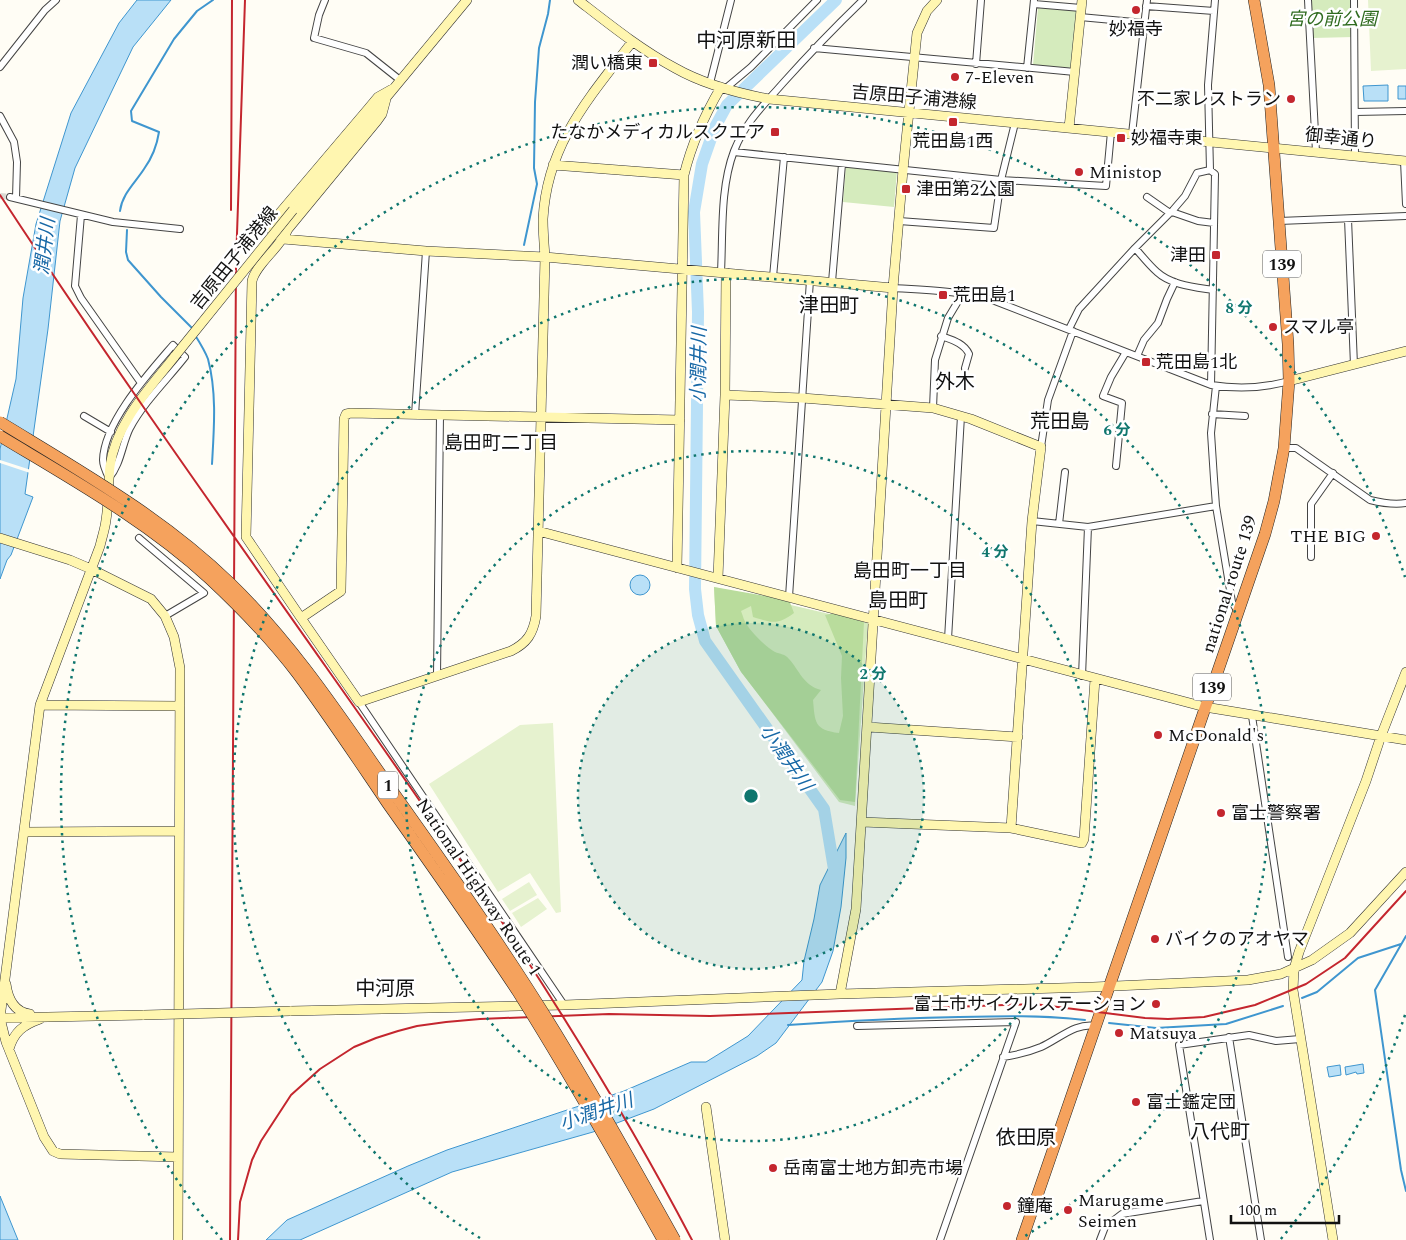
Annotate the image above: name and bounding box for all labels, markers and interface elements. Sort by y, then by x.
marker: 妙福寺 [1130,4,1142,16]
park label: 宮の前公園 [1287,6,1380,33]
place label: 妙福寺 [1109,16,1163,43]
district label: 中河原新田 [696,26,796,56]
place label: 潤い橋東 [571,50,643,77]
marker: 潤い橋東 [647,57,659,69]
place label: 7-Eleven [965,64,1034,91]
marker: 7-Eleven [949,71,961,83]
street label: 吉原田子浦港線 [850,79,978,116]
place label: 不二家レストラン [1137,86,1281,113]
marker: 不二家レストラン [1285,93,1297,105]
marker: 荒田島1西 [947,116,959,128]
place label: たなかメディカルスクエア [550,119,765,146]
street label: 御幸通り [1304,121,1378,156]
place label: 妙福寺東 [1131,125,1203,152]
marker: たなかメディカルスクエア [769,126,781,138]
place label: 荒田島1西 [913,128,994,155]
marker: 妙福寺東 [1115,132,1127,144]
place label: Ministop [1089,159,1162,186]
marker: Ministop [1073,166,1085,178]
place label: 津田第2公園 [916,176,1015,203]
marker: 津田第2公園 [900,183,912,195]
street label: 吉原田子浦港線 [184,201,285,316]
water label: 潤井川 [28,214,64,276]
place label: 津田 [1170,242,1206,269]
marker: 津田 [1210,249,1222,261]
road number: 139 [1263,250,1301,278]
place label: 荒田島1 [953,282,1016,309]
marker: 荒田島1 [937,289,949,301]
district label: 津田町 [799,291,859,321]
text: 8 分 [1225,297,1253,320]
place label: スマル亭 [1283,314,1354,341]
marker: スマル亭 [1267,321,1279,333]
water label: 小潤井川 [684,325,715,403]
place label: 荒田島1北 [1156,349,1237,376]
marker: 荒田島1北 [1140,356,1152,368]
district label: 外木 [935,367,975,397]
district label: 荒田島 [1030,407,1090,437]
text: 6 分 [1103,419,1131,442]
district label: 島田町二丁目 [444,429,558,458]
street label: national route 139 [1194,512,1264,656]
place label: THE BIG [1290,523,1366,550]
marker: THE BIG [1370,530,1382,542]
text: 4 分 [981,541,1009,564]
district label: 島田町一丁目 [853,557,967,586]
district label: 島田町 [868,586,928,616]
text: 2 分 [859,663,887,686]
road number: 139 [1193,674,1231,700]
water label: 小潤井川 [752,718,821,799]
place label: McDonald's [1168,722,1264,749]
marker: McDonald's [1152,729,1164,741]
road number: 1 [378,772,398,798]
centre of rings [742,787,760,805]
street label: National Highway Route 1 [409,793,548,982]
place label: 富士警察署 [1231,800,1321,827]
marker: 富士警察署 [1215,807,1227,819]
place label: バイクのアオヤマ [1165,926,1309,953]
marker: バイクのアオヤマ [1149,933,1161,945]
district label: 中河原 [355,974,415,1004]
place label: 富士市サイクルステーション [913,991,1146,1018]
marker: 富士市サイクルステーション [1150,998,1162,1010]
place label: Matsuya [1129,1020,1197,1047]
marker: Matsuya [1113,1027,1125,1039]
water label: 小潤井川 [556,1086,639,1139]
place label: 富士鑑定団 [1146,1089,1236,1116]
marker: 富士鑑定団 [1130,1096,1142,1108]
district label: 八代町 [1190,1117,1250,1147]
district label: 依田原 [996,1123,1056,1153]
place label: 岳南富士地方卸売市場 [783,1155,963,1182]
marker: 岳南富士地方卸売市場 [767,1162,779,1174]
place label: Marugame Seimen [1078,1187,1164,1235]
scale bar [1231,1192,1338,1224]
place label: 鐘庵 [1017,1193,1053,1220]
text: 100 m [1238,1199,1277,1222]
marker: 鐘庵 [1001,1200,1013,1212]
marker: Marugame Seimen [1062,1204,1074,1216]

